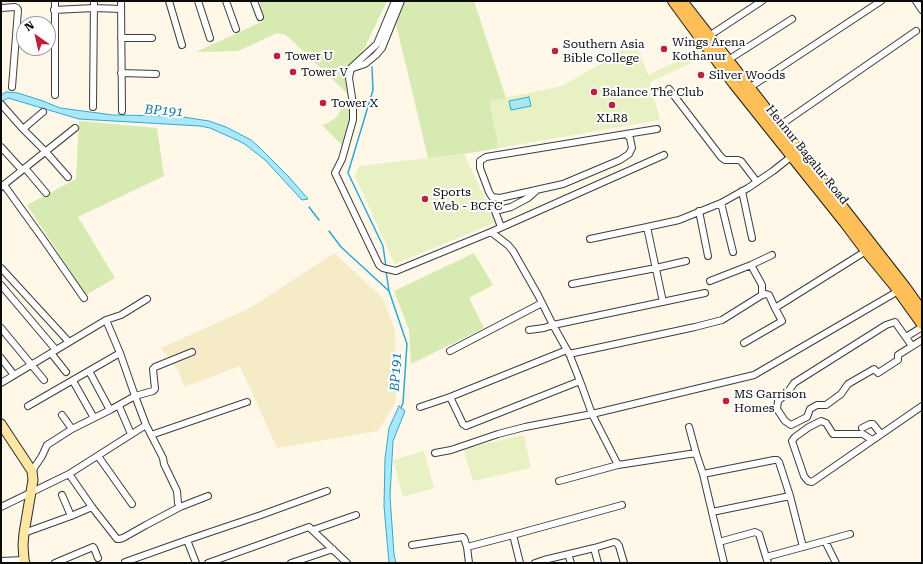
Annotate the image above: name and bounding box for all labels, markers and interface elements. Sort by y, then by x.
north arrow [16,16,56,56]
text: N [22,19,37,34]
place label: Wings Arena Kothanur [672,35,745,63]
place label: Southern Asia Bible College [563,37,645,65]
marker: Wings Arena Kothanur [659,44,669,54]
marker: Southern Asia Bible College [550,46,560,56]
place label: Tower U [285,49,333,63]
marker: Tower U [272,51,282,61]
place label: Tower V [301,65,348,79]
marker: Tower V [288,67,298,77]
place label: Silver Woods [709,68,785,82]
marker: Silver Woods [696,70,706,80]
place label: Balance The Club [602,85,704,99]
marker: Balance The Club [589,87,599,97]
place label: Tower X [331,96,378,110]
marker: Tower X [318,98,328,108]
marker: XLR8 [607,100,617,110]
water label: BP191 [144,102,184,120]
street label: Hennur Bagalur Road [763,102,851,208]
place label: XLR8 [596,111,628,125]
place label: Sports Web - BCFC [433,185,503,213]
marker: Sports Web - BCFC [420,194,430,204]
water label: BP191 [387,352,405,392]
place label: MS Garrison Homes [734,387,806,415]
marker: MS Garrison Homes [721,396,731,406]

